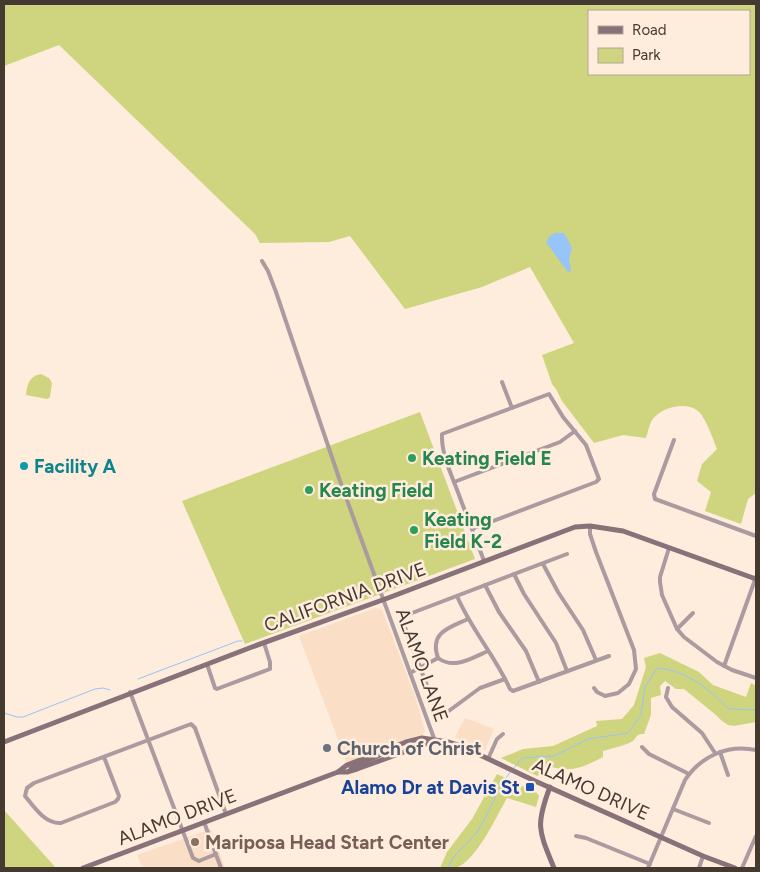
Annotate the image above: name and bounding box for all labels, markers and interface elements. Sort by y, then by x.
legend [588,10,750,75]
text: Road [632,21,667,39]
text: Park [632,46,661,64]
place label: Keating Field E [422,447,552,470]
marker: Keating Field E [406,452,418,464]
place label: Facility A [34,455,117,478]
marker: Facility A [18,460,30,472]
place label: Keating Field [319,479,433,502]
marker: Keating Field [303,484,315,496]
place label: Keating Field K-2 [424,508,502,553]
marker: Keating Field K-2 [408,524,420,536]
street label: CALIFORNIA DRIVE [261,557,429,637]
street label: ALAMO LANE [391,605,453,725]
place label: Church of Christ [337,737,482,760]
marker: Church of Christ [321,742,333,754]
street label: ALAMO DRIVE [529,753,653,825]
place label: Alamo Dr at Davis St [341,776,520,799]
marker: Alamo Dr at Davis St [524,781,536,793]
street label: ALAMO DRIVE [114,784,240,850]
place label: Mariposa Head Start Center [205,831,449,854]
marker: Mariposa Head Start Center [189,836,201,848]

